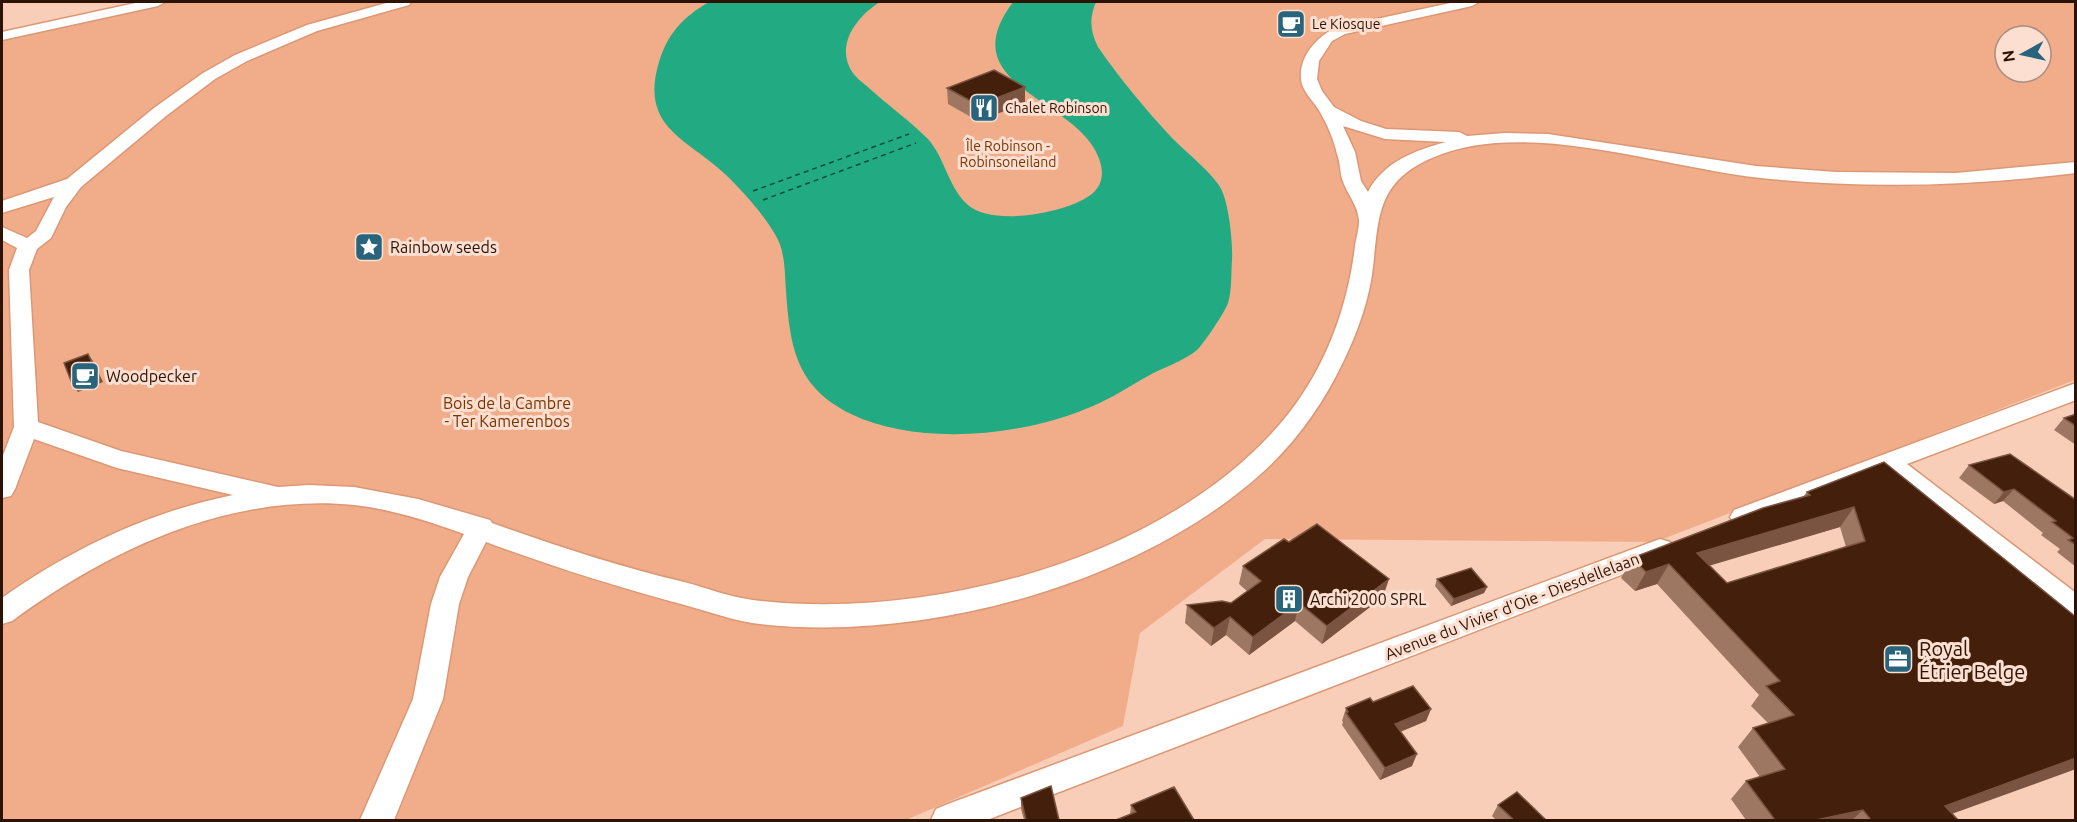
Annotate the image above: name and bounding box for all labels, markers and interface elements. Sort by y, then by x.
cafe icon: Le Kiosque [1275,8,1307,40]
place label: Le Kiosque [1312,16,1380,32]
north arrow [1993,24,2053,84]
text: N [1998,49,2018,63]
restaurant icon: Chalet Robinson [968,92,1000,124]
place label: Chalet Robinson [1005,100,1108,116]
park label: Île Robinson - Robinsoneiland [960,137,1056,170]
place icon: Rainbow seeds [353,231,385,263]
place label: Rainbow seeds [390,238,497,256]
cafe icon: Woodpecker [69,360,101,392]
place label: Woodpecker [106,367,197,385]
park label: Bois de la Cambre - Ter Kamerenbos [443,394,571,430]
street label: Avenue du Vivier d'Oie - Diesdellelaan [1382,549,1642,663]
building icon: Archi 2000 SPRL [1273,583,1305,615]
place label: Archi 2000 SPRL [1310,590,1426,608]
place label: Royal Étrier Belge [1919,637,2025,683]
office icon: Royal Étrier Belge [1882,643,1914,675]

